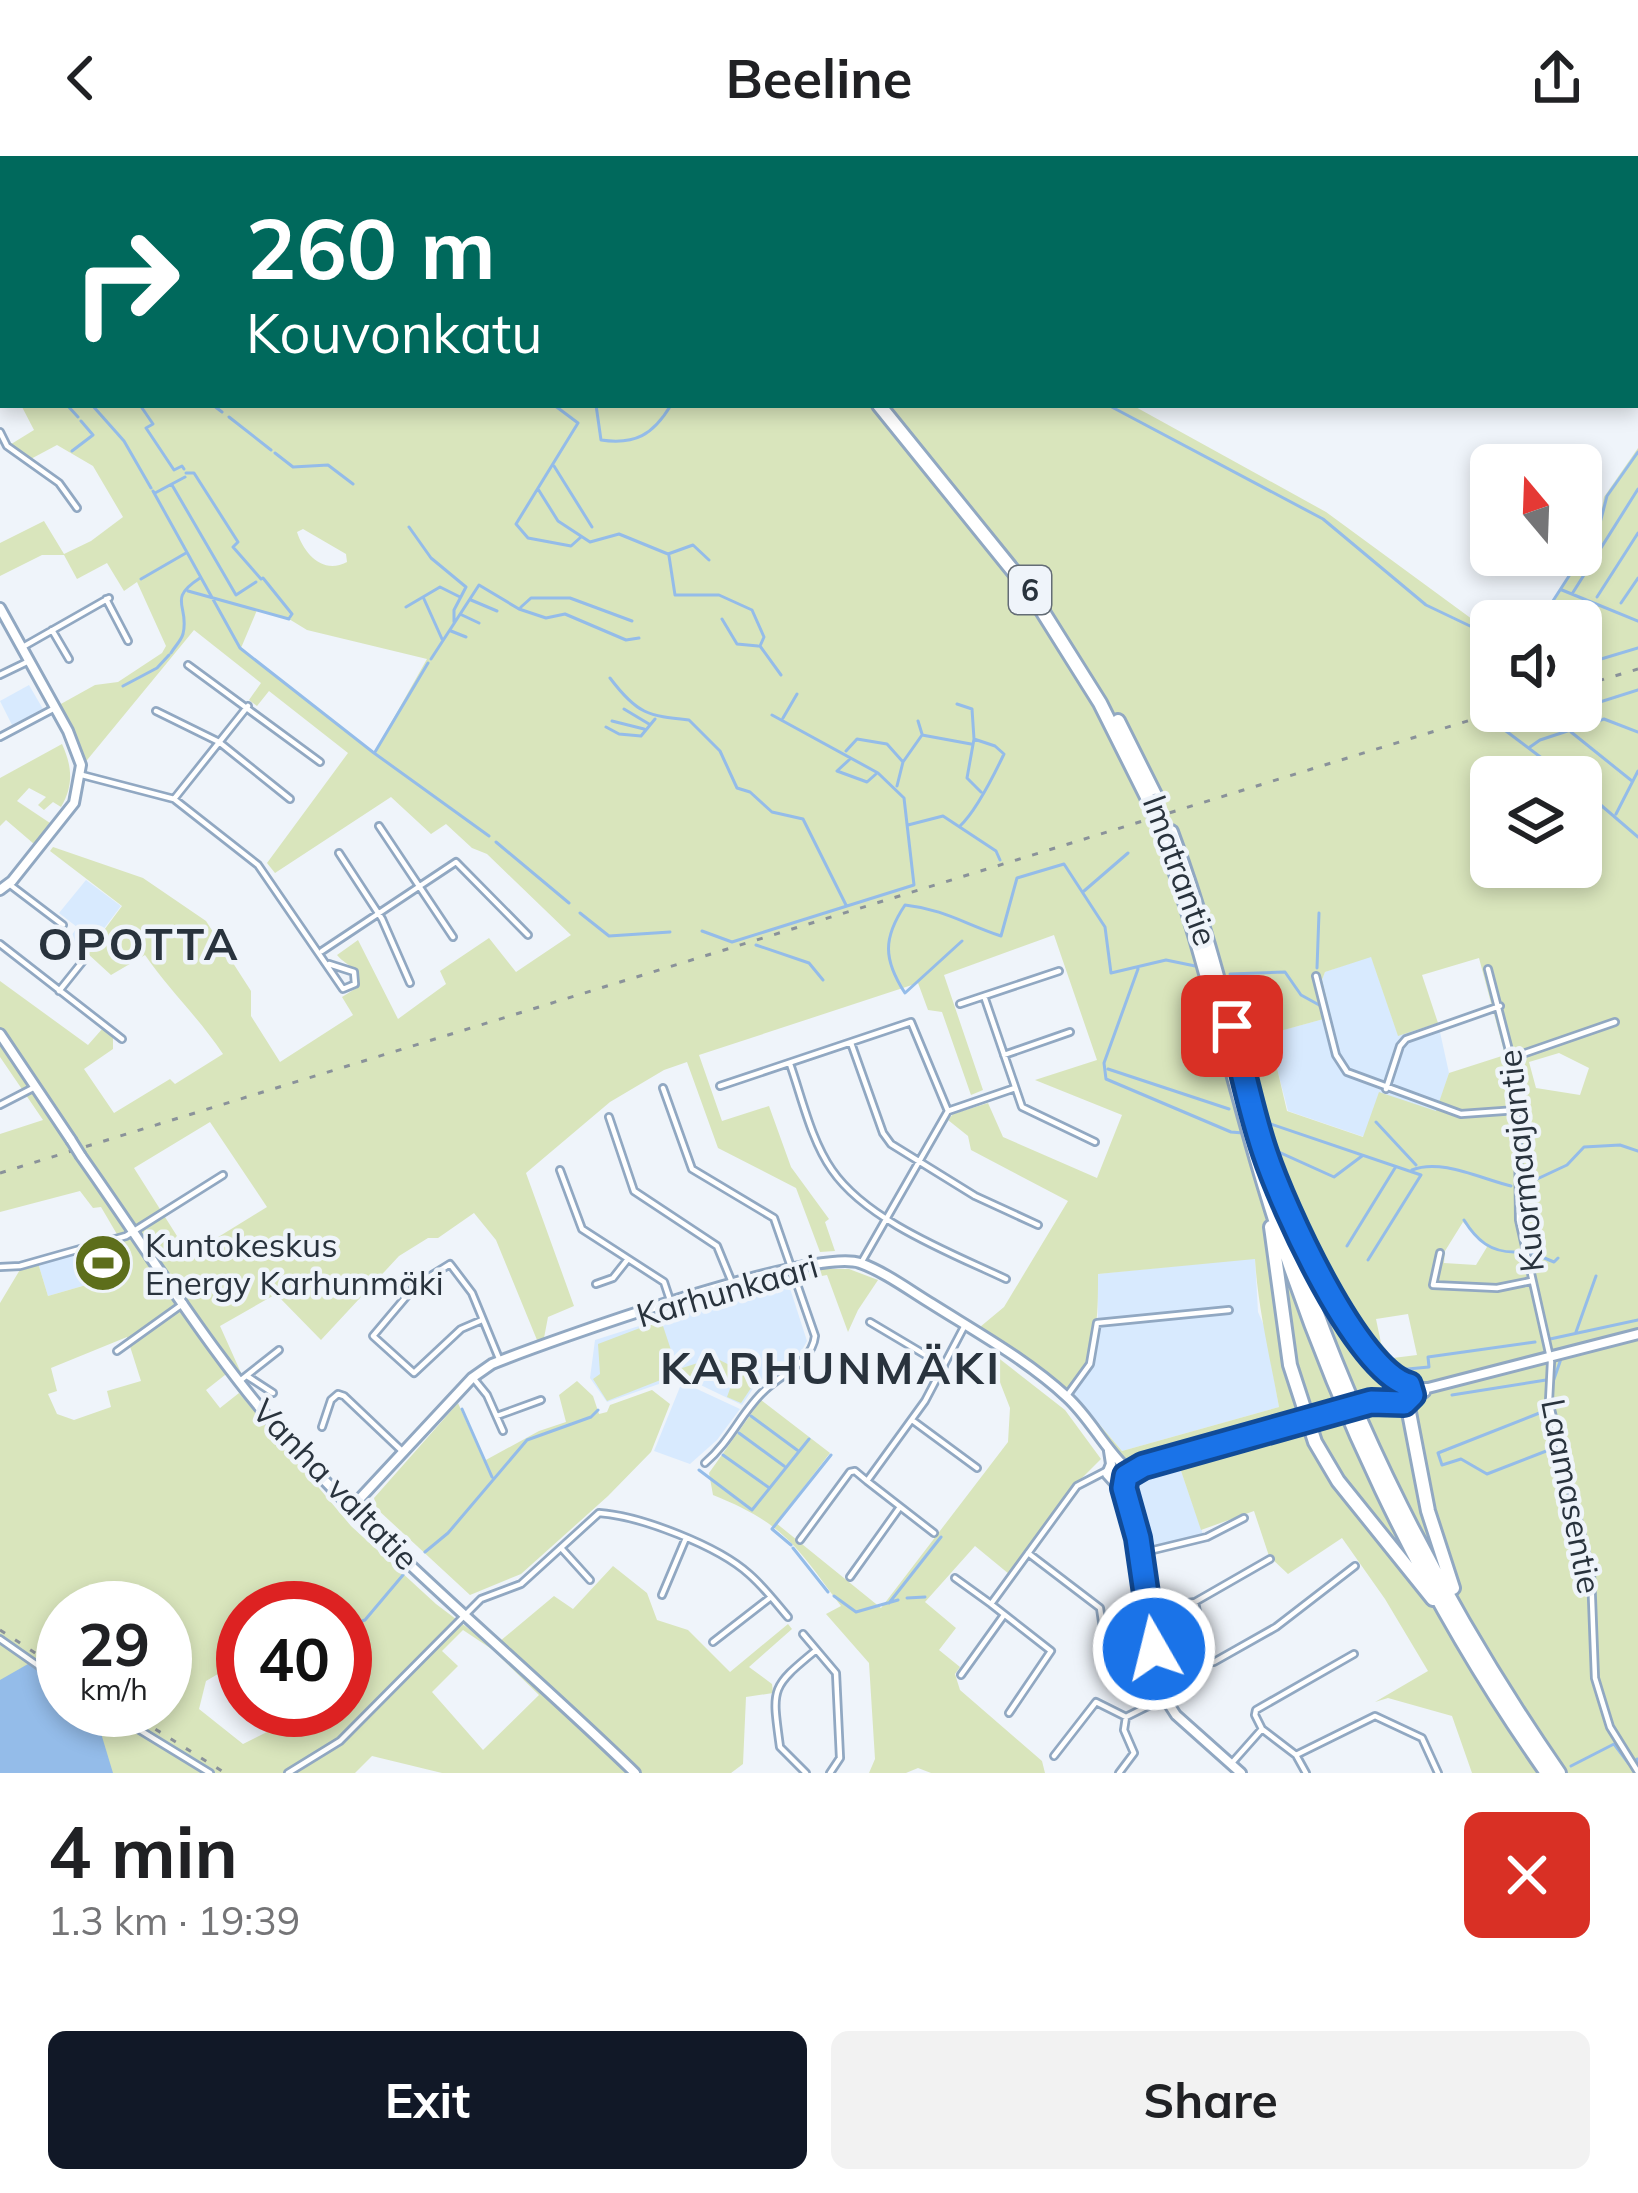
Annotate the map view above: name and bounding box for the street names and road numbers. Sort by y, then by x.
road number: 6 [1009,566,1051,614]
street label: Imatrantie [1135,789,1227,951]
street label: Kuormaajantie [1488,1048,1552,1274]
street label: Karhunkaari [632,1245,822,1335]
street label: Vanha valtatie [244,1390,428,1578]
street label: Laamasentie [1533,1395,1611,1597]

